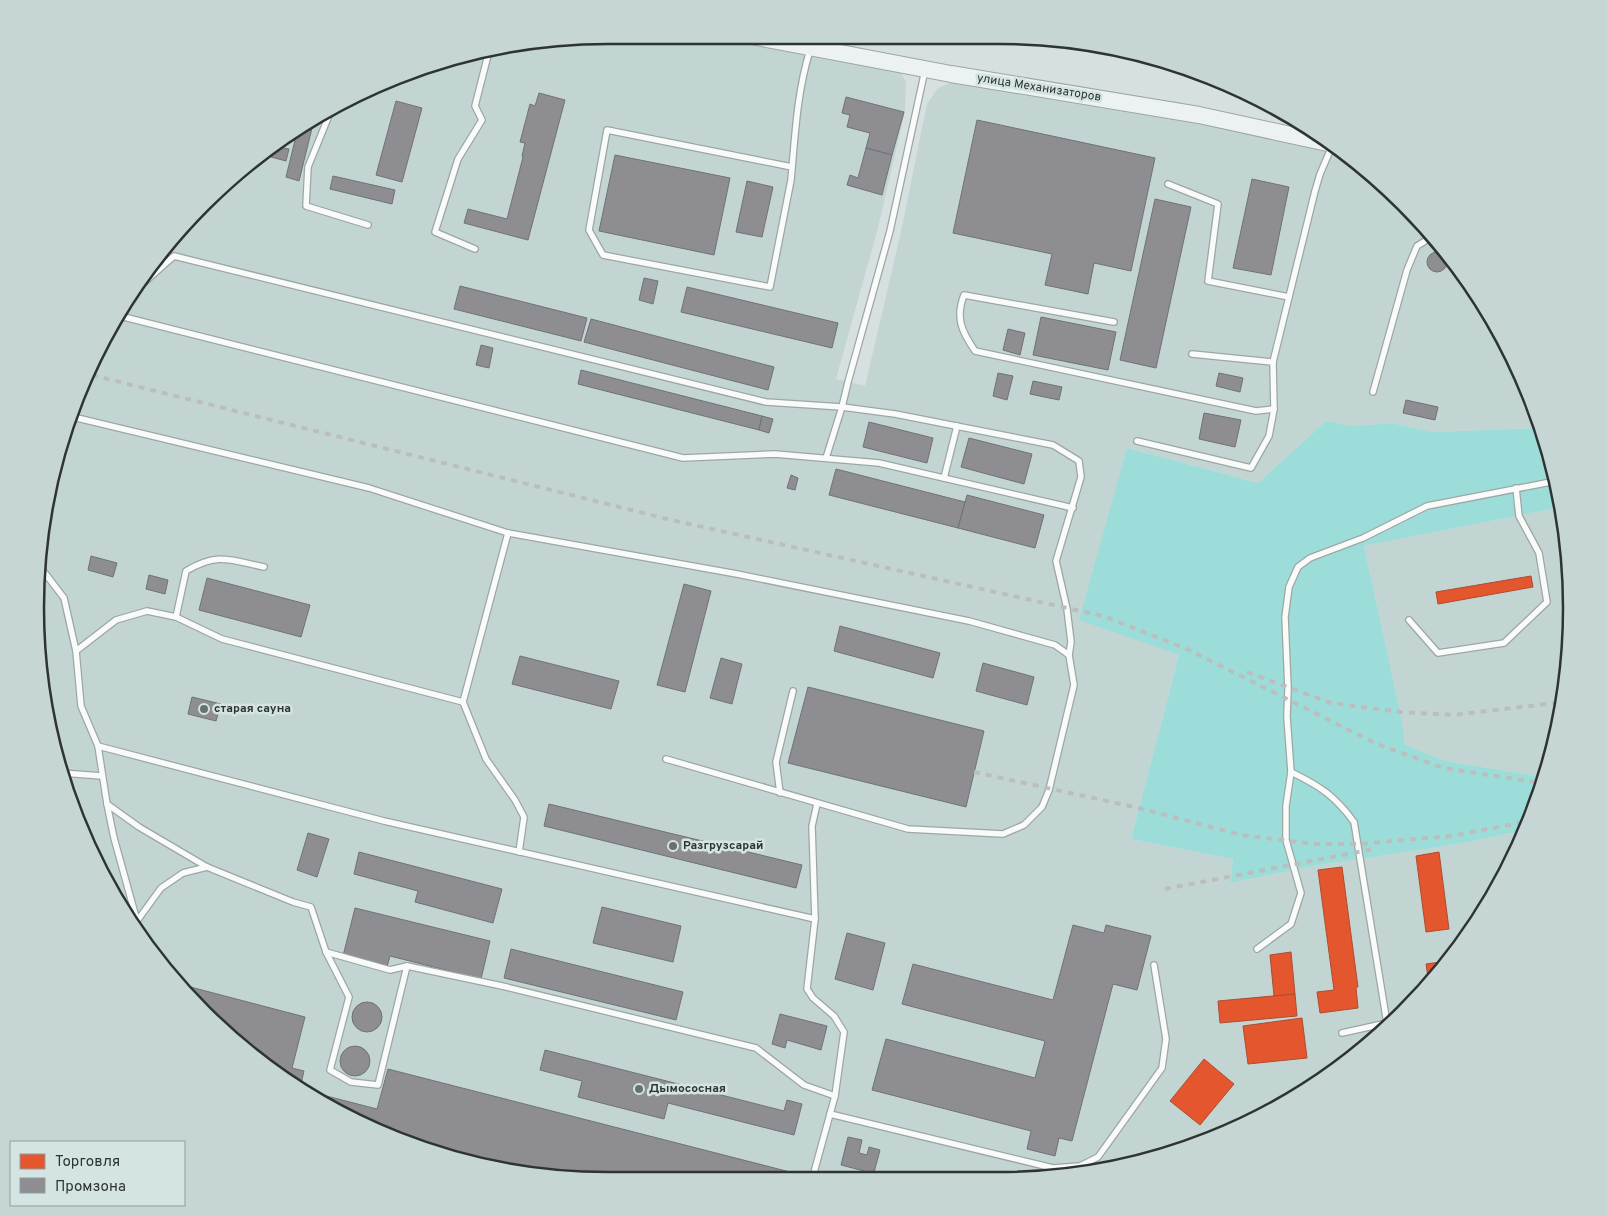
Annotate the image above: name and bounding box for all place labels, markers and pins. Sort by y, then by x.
place label: старая сауна [214,701,291,717]
marker: старая сауна [198,703,210,715]
place label: Разгрузсарай [683,838,763,854]
marker: Разгрузсарай [667,840,679,852]
place label: Дымососная [649,1081,726,1097]
marker: Дымососная [633,1083,645,1095]

